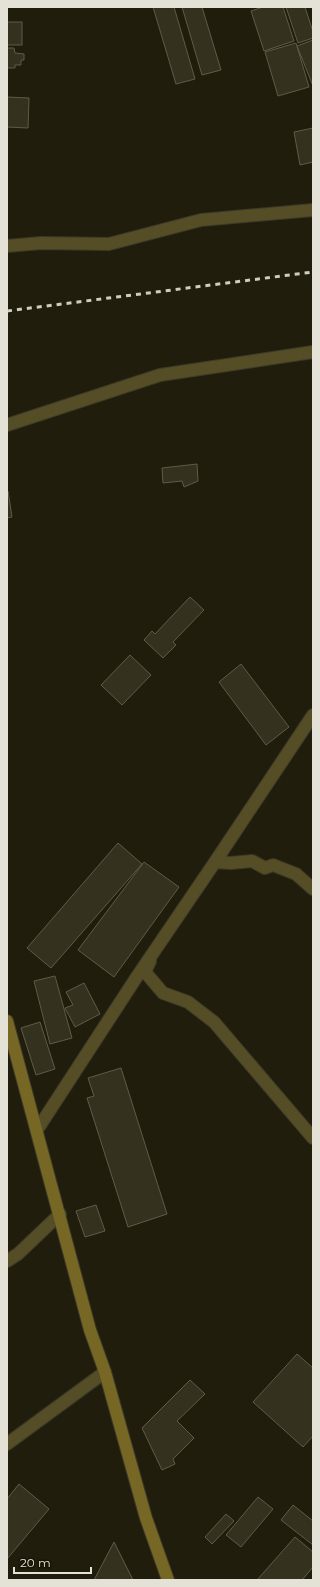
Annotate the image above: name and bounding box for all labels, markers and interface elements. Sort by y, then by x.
scale bar [14,1549,91,1575]
text: 20 m [20,1555,51,1570]

